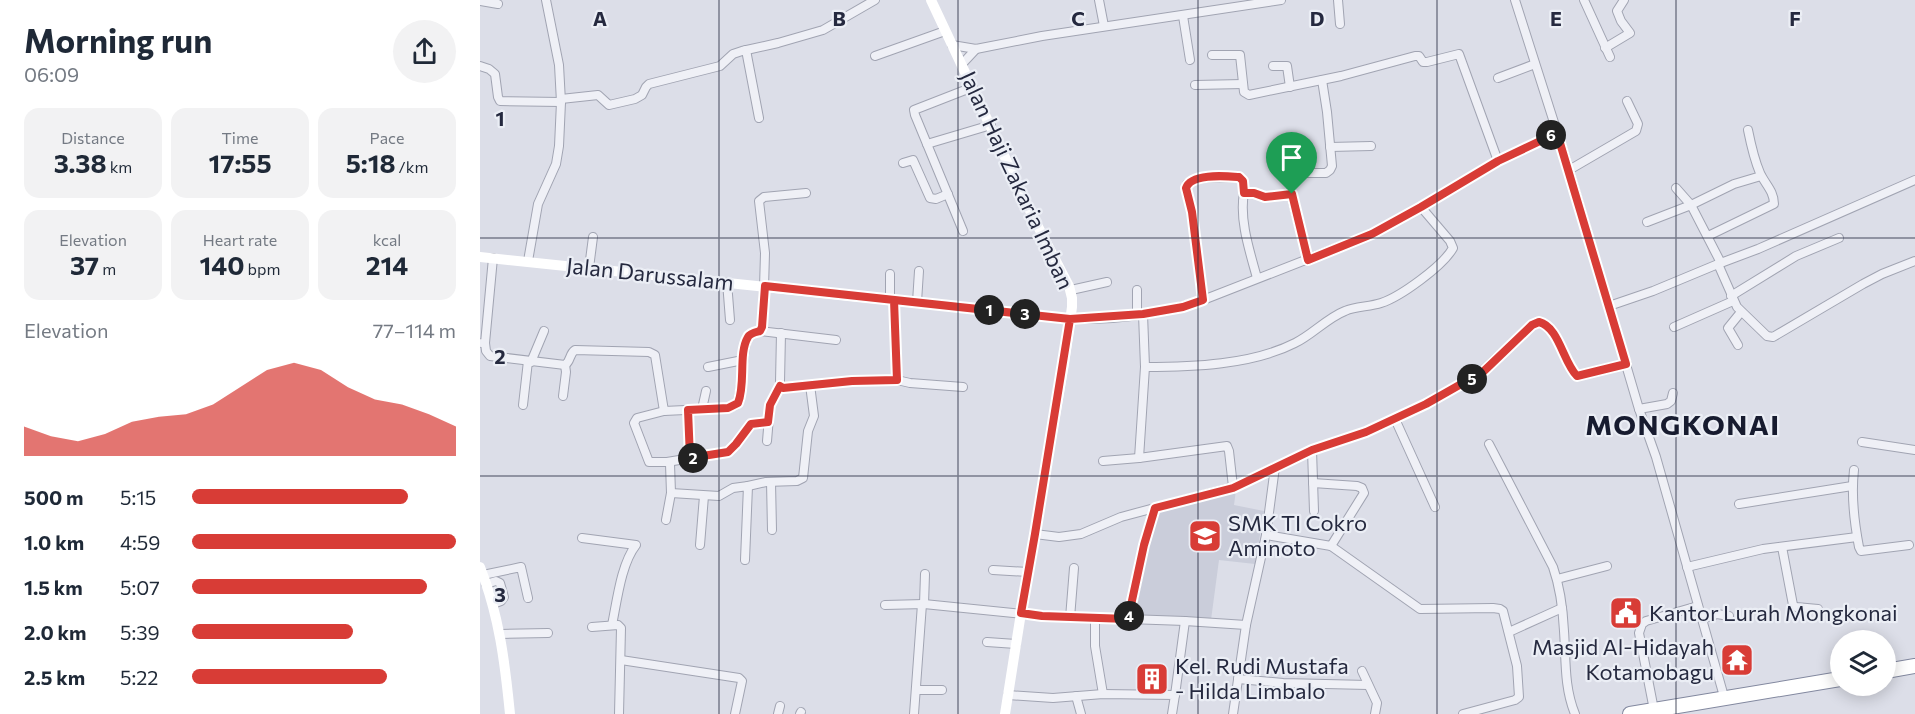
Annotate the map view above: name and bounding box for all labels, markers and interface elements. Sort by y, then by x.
text: A [593,6,607,30]
text: B [832,6,846,30]
text: C [1071,6,1085,30]
text: D [1310,6,1324,30]
text: E [1550,6,1562,30]
text: F [1789,6,1801,30]
text: Morning run [24,19,212,60]
button: share [393,20,456,83]
text: 06:09 [24,62,79,86]
street label: Jalan Haji Zakaria Imban [955,66,1080,293]
text: 1 [495,106,505,130]
pin: 6 [1536,120,1566,150]
text: 6 [1546,125,1556,144]
text: Distance [61,128,125,147]
text: Time [222,128,258,147]
text: Pace [370,128,404,147]
pin [1266,132,1317,194]
icon: arrive [1275,141,1308,174]
text: 3.38 [54,147,107,178]
text: 17:55 [208,147,272,178]
text: 5:18 [346,147,396,178]
text: km [107,157,132,176]
text: /km [396,157,428,176]
text: Elevation [59,230,127,249]
text: Heart rate [203,230,277,249]
text: kcal [373,230,401,249]
text: 37 [70,249,99,280]
text: 140 [200,249,245,280]
text: 214 [366,249,408,280]
street label: Jalan Darussalam [565,251,735,296]
text: m [99,259,116,278]
text: bpm [245,259,280,278]
pin: 1 [974,295,1004,325]
pin: 3 [1010,299,1040,329]
text: 1 [985,300,993,319]
text: 3 [1020,304,1030,323]
text: Elevation [24,318,109,342]
text: 77–114 m [373,318,456,342]
text: 2 [494,344,506,368]
pin: 5 [1457,364,1487,394]
text: 5 [1467,369,1477,388]
district label: MONGKONAI [1585,407,1781,441]
pin: 2 [678,443,708,473]
text: 2 [688,448,698,467]
text: 500 m [24,485,84,509]
text: 5:15 [120,485,156,509]
place label: SMK TI Cokro Aminoto [1228,509,1367,561]
school or university icon: SMK TI Cokro Aminoto [1187,518,1223,554]
text: 1.0 km [24,530,84,554]
text: 4:59 [120,530,160,554]
text: 1.5 km [24,575,83,599]
text: 5:07 [120,575,160,599]
text: 3 [494,582,506,606]
public building icon: Kantor Lurah Mongkonai [1608,595,1644,631]
place label: Kantor Lurah Mongkonai [1649,599,1898,626]
pin: 4 [1114,601,1144,631]
text: 4 [1124,606,1134,625]
text: 2.0 km [24,620,86,644]
text: 5:39 [120,620,160,644]
map controls [1830,630,1896,696]
button: layers [1830,630,1896,696]
place label: Masjid Al-Hidayah Kotamobagu [1532,633,1714,685]
temple icon: Masjid Al-Hidayah Kotamobagu [1719,642,1755,678]
place label: Kel. Rudi Mustafa - Hilda Limbalo [1175,652,1349,704]
building icon: Kel. Rudi Mustafa - Hilda Limbalo [1134,661,1170,697]
text: 2.5 km [24,665,85,689]
text: 5:22 [120,665,158,689]

